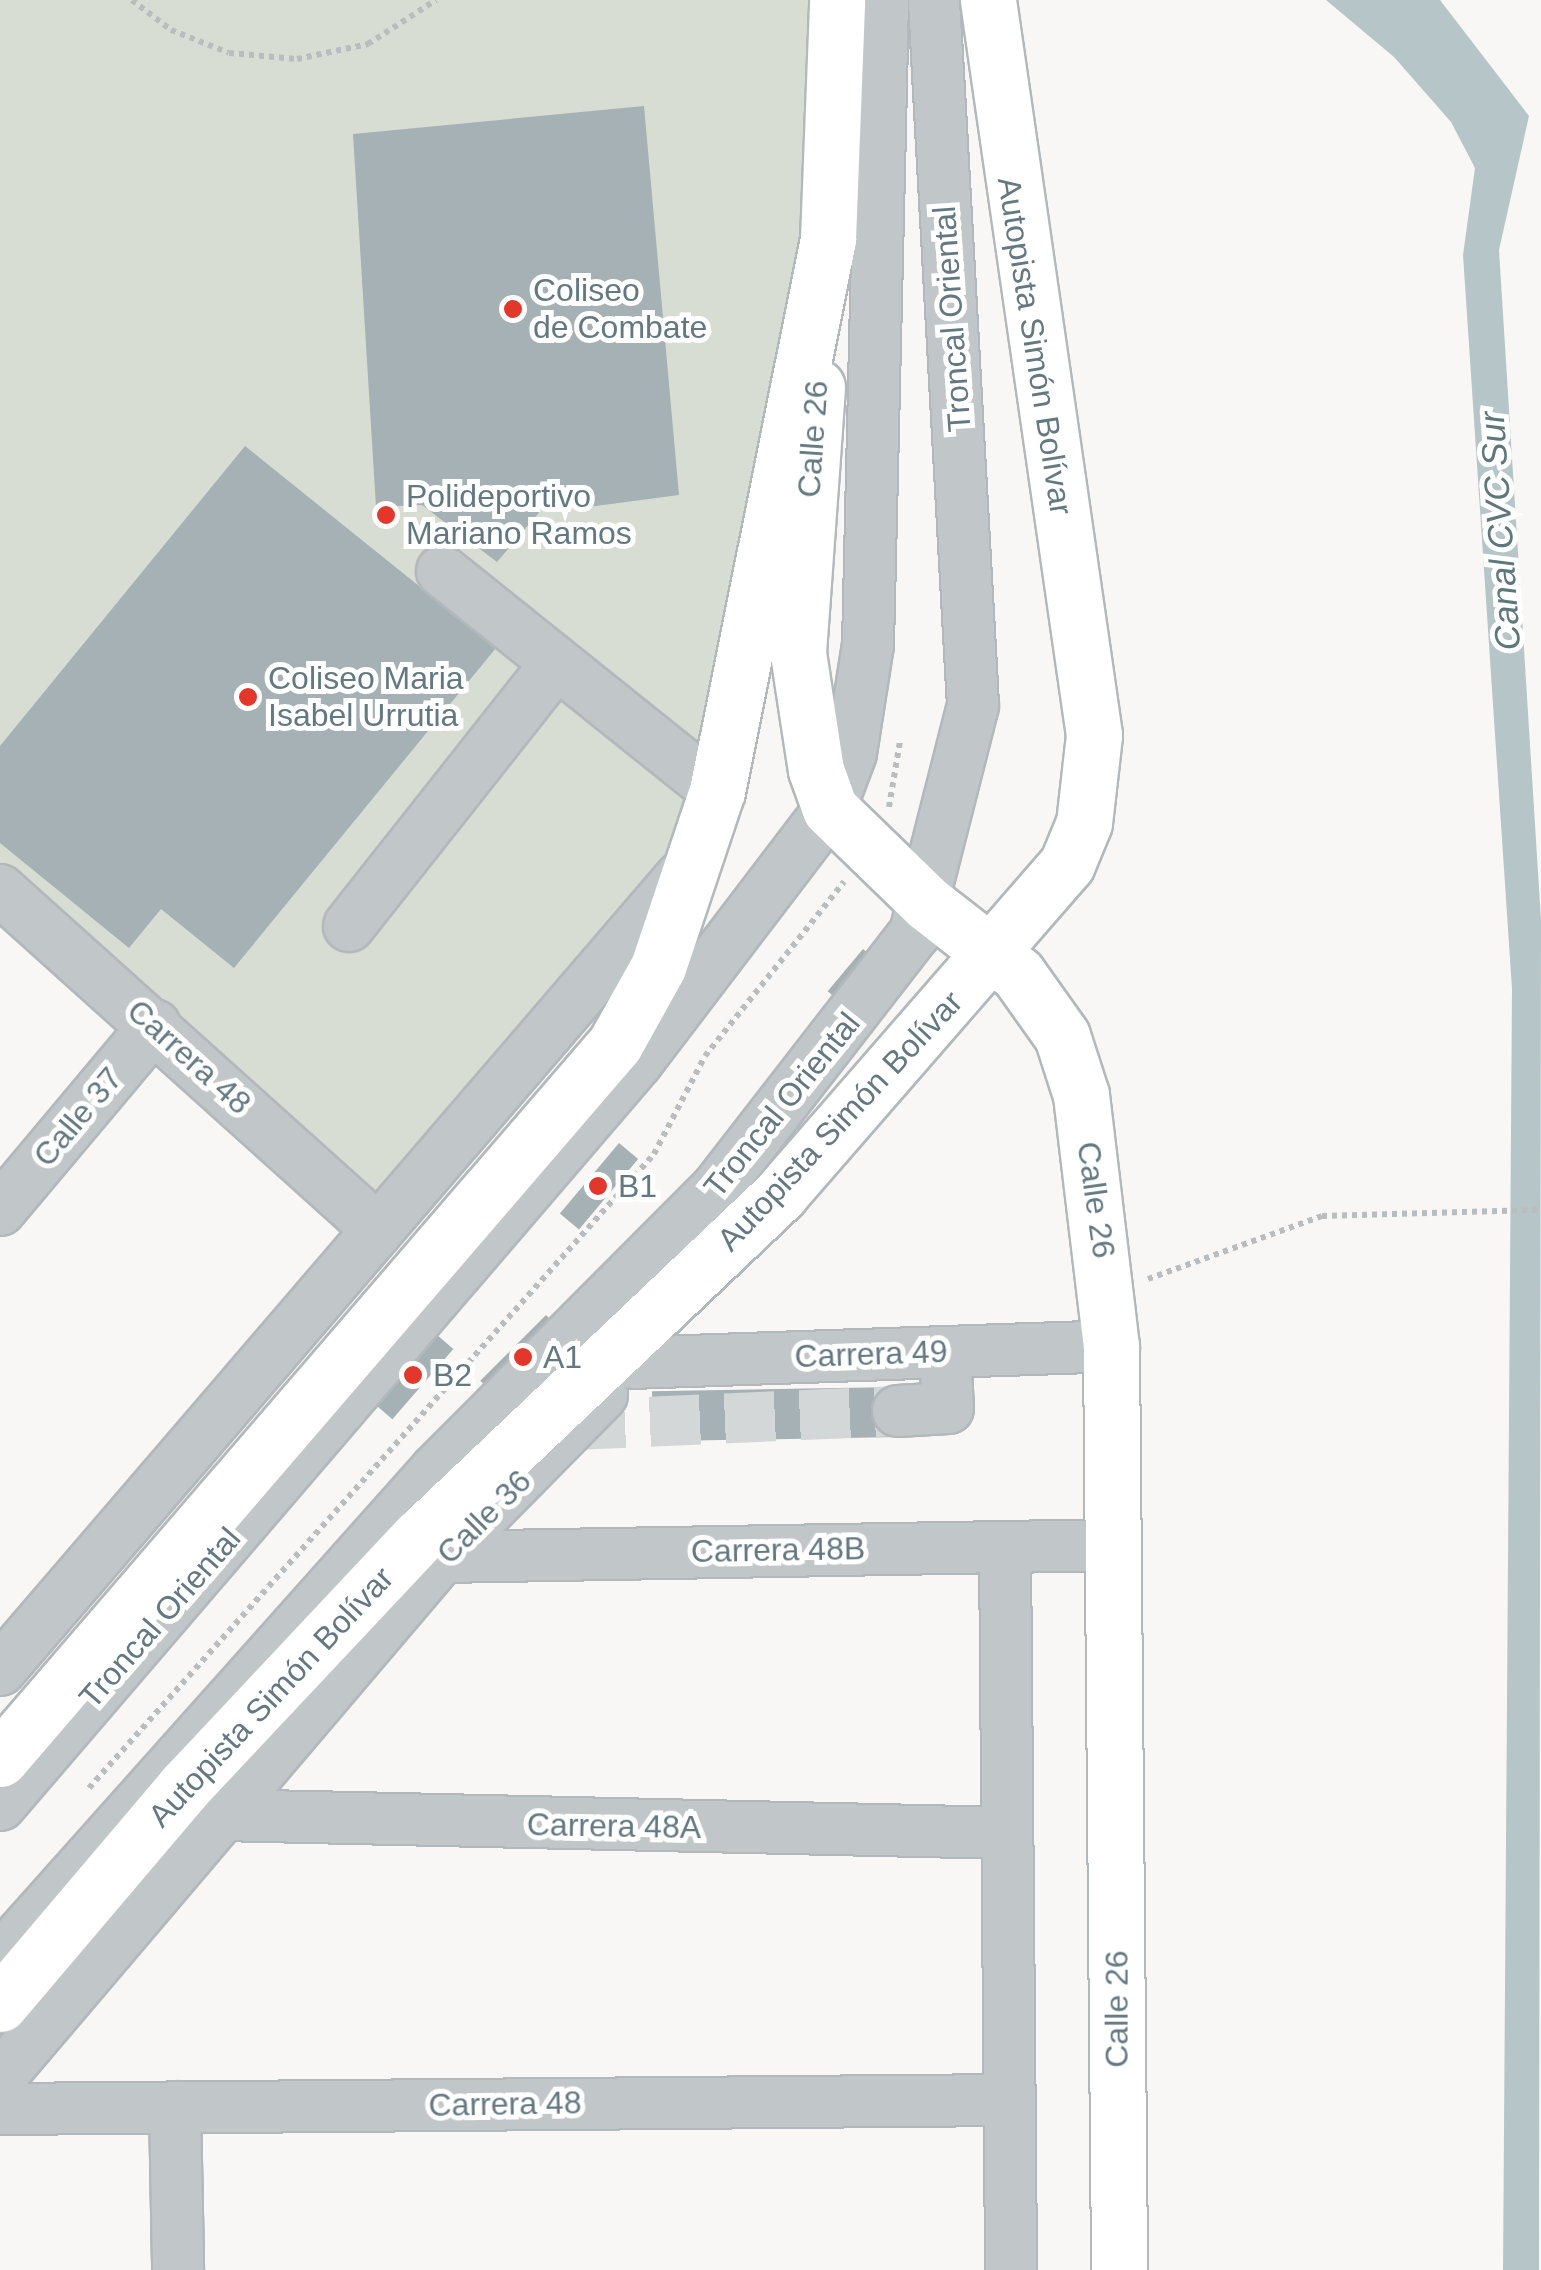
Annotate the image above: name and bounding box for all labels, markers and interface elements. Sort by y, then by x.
street label: Autopista Simón Bolívar [989,174,1081,518]
street label: Troncal Oriental [925,205,979,433]
place label: Coliseo de Combate [533,272,707,347]
marker: Coliseo de Combate [502,298,524,320]
street label: Calle 26 [790,379,836,499]
water label: Canal CVC Sur [1471,410,1529,652]
place label: Polideportivo Mariano Ramos [406,478,632,553]
marker: Polideportivo Mariano Ramos [375,504,397,526]
place label: Coliseo Maria Isabel Urrutia [268,660,464,735]
marker: Coliseo Maria Isabel Urrutia [237,686,259,708]
street label: Autopista Simón Bolívar [710,983,970,1259]
street label: Carrera 48 [119,992,259,1122]
street label: Troncal Oriental [696,1005,868,1205]
street label: Calle 37 [26,1060,130,1174]
street label: Calle 26 [1069,1139,1123,1261]
place label: B1 [618,1167,657,1205]
marker: B1 [587,1175,609,1197]
street label: Carrera 49 [794,1332,948,1376]
place label: A1 [543,1338,582,1376]
marker: A1 [512,1346,534,1368]
place label: B2 [433,1356,472,1394]
marker: B2 [402,1364,424,1386]
street label: Calle 36 [429,1462,539,1572]
street label: Troncal Oriental [71,1520,249,1716]
street label: Carrera 48B [691,1529,865,1571]
street label: Autopista Simón Bolívar [141,1559,401,1835]
street label: Carrera 48A [527,1805,701,1847]
street label: Calle 26 [1098,1950,1136,2068]
street label: Carrera 48 [428,2083,582,2125]

